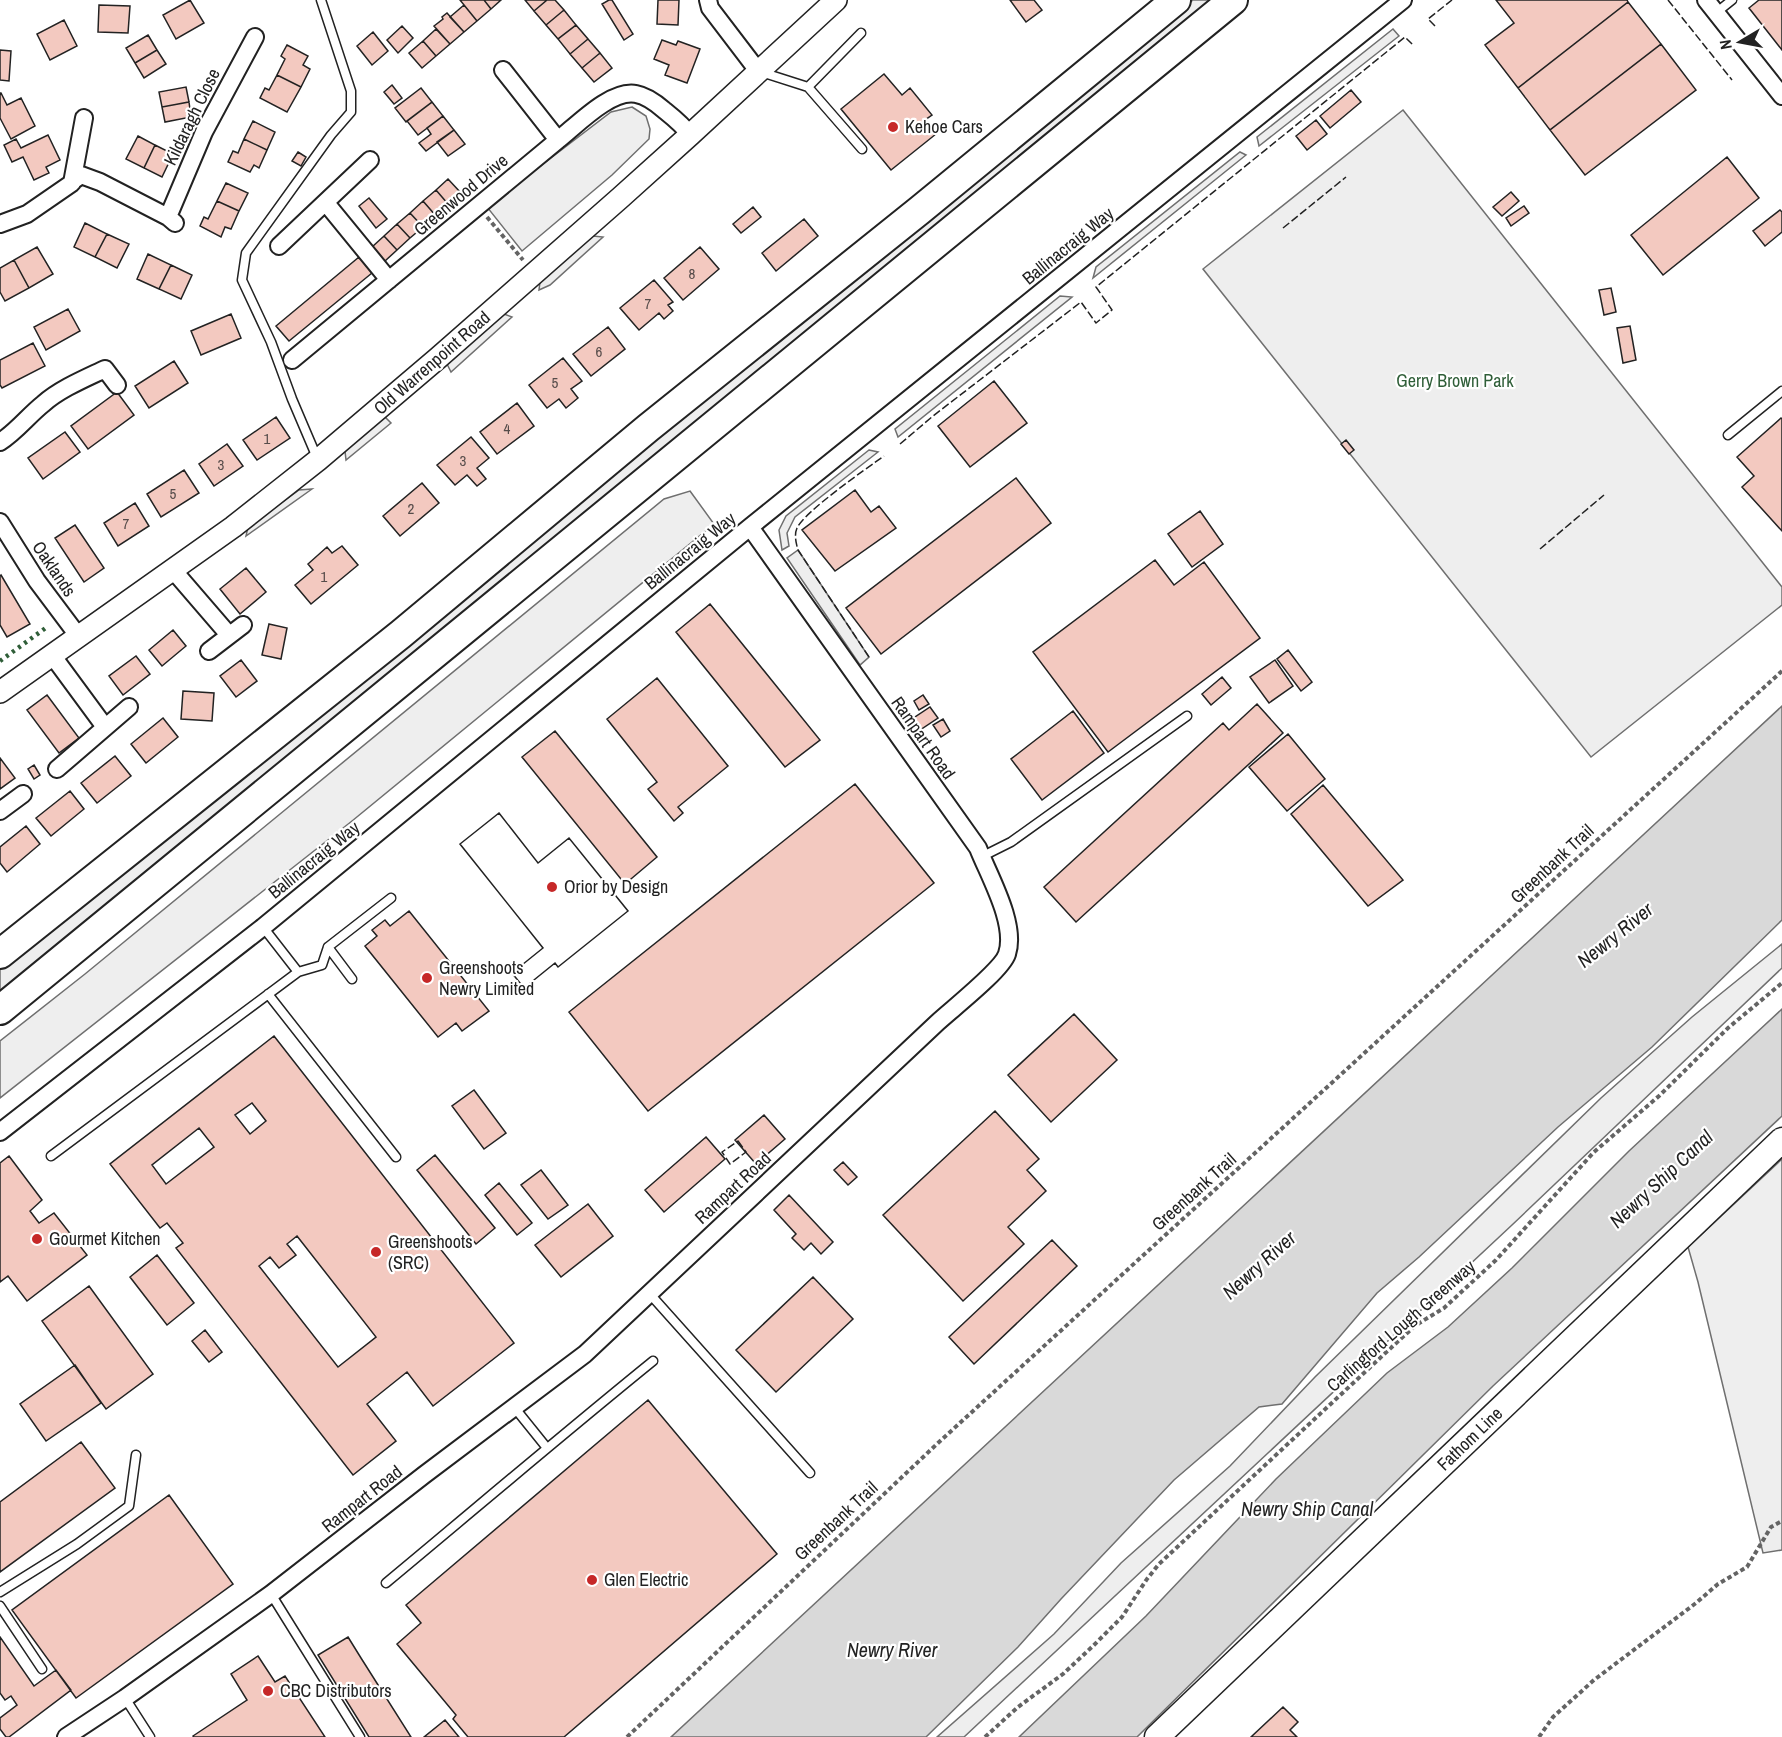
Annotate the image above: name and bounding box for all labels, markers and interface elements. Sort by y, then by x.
north arrow [1710,12,1770,72]
text: N [1714,38,1737,51]
street label: Kildaragh Close [157,64,226,169]
place label: Kehoe Cars [905,114,983,139]
marker: Kehoe Cars [886,120,900,134]
street label: Greenwood Drive [408,148,513,241]
street label: Ballinacraig Way [1017,201,1119,290]
house number: 8 [689,263,696,284]
house number: 7 [645,293,652,314]
street label: Old Warrenpoint Road [368,305,495,420]
house number: 6 [596,341,603,362]
park label: Gerry Brown Park [1396,368,1514,393]
house number: 5 [552,372,559,393]
house number: 4 [504,418,511,439]
house number: 1 [264,428,271,449]
house number: 3 [460,450,467,471]
house number: 3 [218,454,225,475]
house number: 5 [170,483,177,504]
house number: 2 [408,498,415,519]
street label: Ballinacraig Way [639,506,741,595]
house number: 7 [123,513,130,534]
street label: Oaklands [27,536,82,602]
house number: 1 [321,566,328,587]
street label: Rampart Road [886,691,961,784]
street label: Ballinacraig Way [263,815,365,904]
street label: Greenbank Trail [1504,818,1599,909]
place label: Orior by Design [564,874,668,899]
marker: Orior by Design [545,880,559,894]
water label: Newry River [1571,895,1659,973]
place label: Greenshoots Newry Limited [439,955,534,1001]
marker: Greenshoots Newry Limited [420,971,434,985]
water label: Newry Ship Canal [1603,1123,1718,1234]
street label: Rampart Road [689,1146,776,1230]
street label: Greenbank Trail [1146,1147,1241,1236]
water label: Newry River [1216,1224,1302,1305]
place label: Gourmet Kitchen [49,1226,161,1251]
place label: Greenshoots (SRC) [388,1229,473,1275]
marker: Gourmet Kitchen [30,1232,44,1246]
marker: Greenshoots (SRC) [369,1245,383,1259]
street label: Carlingford Lough Greenway [1321,1254,1481,1397]
street label: Fathom Line [1431,1401,1508,1476]
street label: Rampart Road [316,1459,407,1538]
street label: Greenbank Trail [788,1475,883,1566]
water label: Newry Ship Canal [1241,1495,1373,1522]
place label: Glen Electric [604,1567,689,1592]
marker: Glen Electric [585,1573,599,1587]
water label: Newry River [847,1636,938,1663]
place label: CBC Distributors [280,1678,392,1703]
marker: CBC Distributors [261,1684,275,1698]

